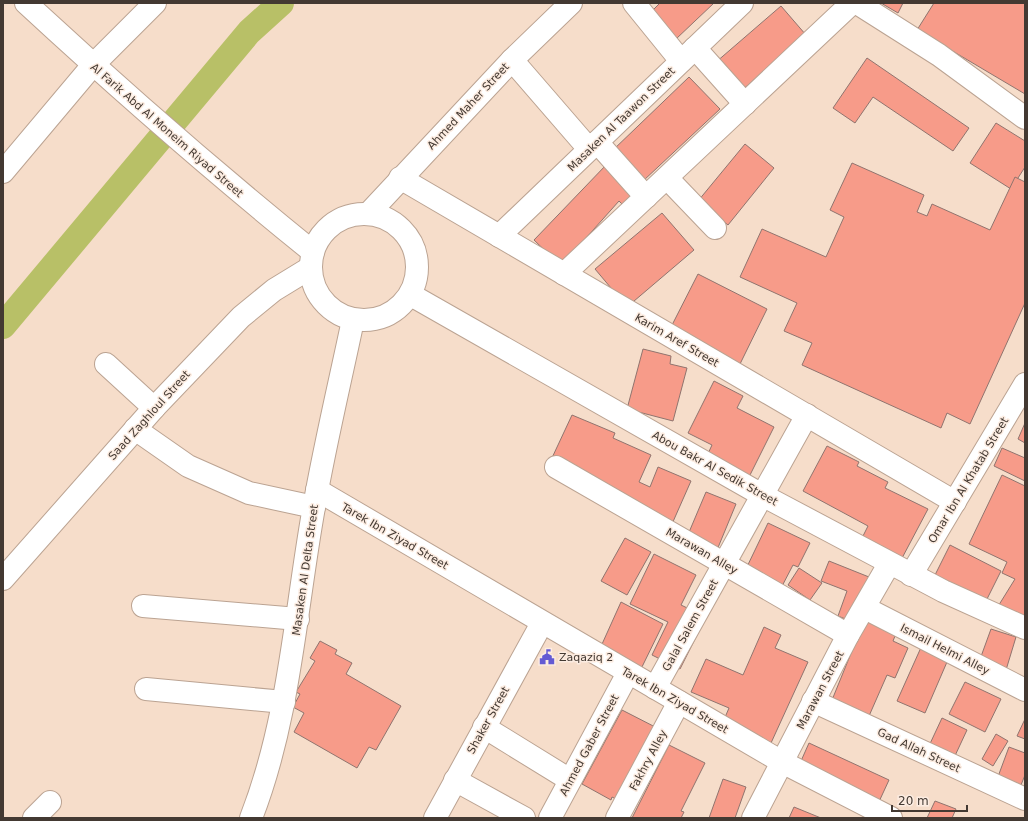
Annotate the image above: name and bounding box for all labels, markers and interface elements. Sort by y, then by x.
street label: Ahmed Maher Street [425,60,512,152]
street label: Al Farik Abd Al Moneim Riyad Street [88,61,246,201]
street label: Masaken Al Taawon Street [565,64,678,174]
street label: Karim Aref Street [632,311,722,370]
street label: Saad Zaghloul Street [106,367,193,463]
street label: Omar Ibn Al Khatab Street [926,414,1012,546]
street label: Abou Bakr Al Sedik Street [650,428,780,509]
street label: Tarek Ibn Ziyad Street [338,500,451,573]
street label: Masaken Al Delta Street [290,503,321,636]
street label: Marawan Alley [664,526,740,577]
street label: Galal Salem Street [660,577,721,673]
street label: Ismail Helmi Alley [898,621,992,678]
public building icon: Zaqaziq 2 [538,648,556,666]
street label: Marawan Street [794,648,847,732]
place label: Zaqaziq 2 [559,651,613,664]
street label: Tarek Ibn Ziyad Street [618,664,731,737]
street label: Shaker Street [465,684,513,756]
street label: Ahmed Gaber Street [557,692,622,798]
street label: Gad Allah Street [875,726,963,776]
street label: Fakhry Alley [627,727,670,793]
scale bar [892,787,967,813]
text: 20 m [898,794,929,808]

